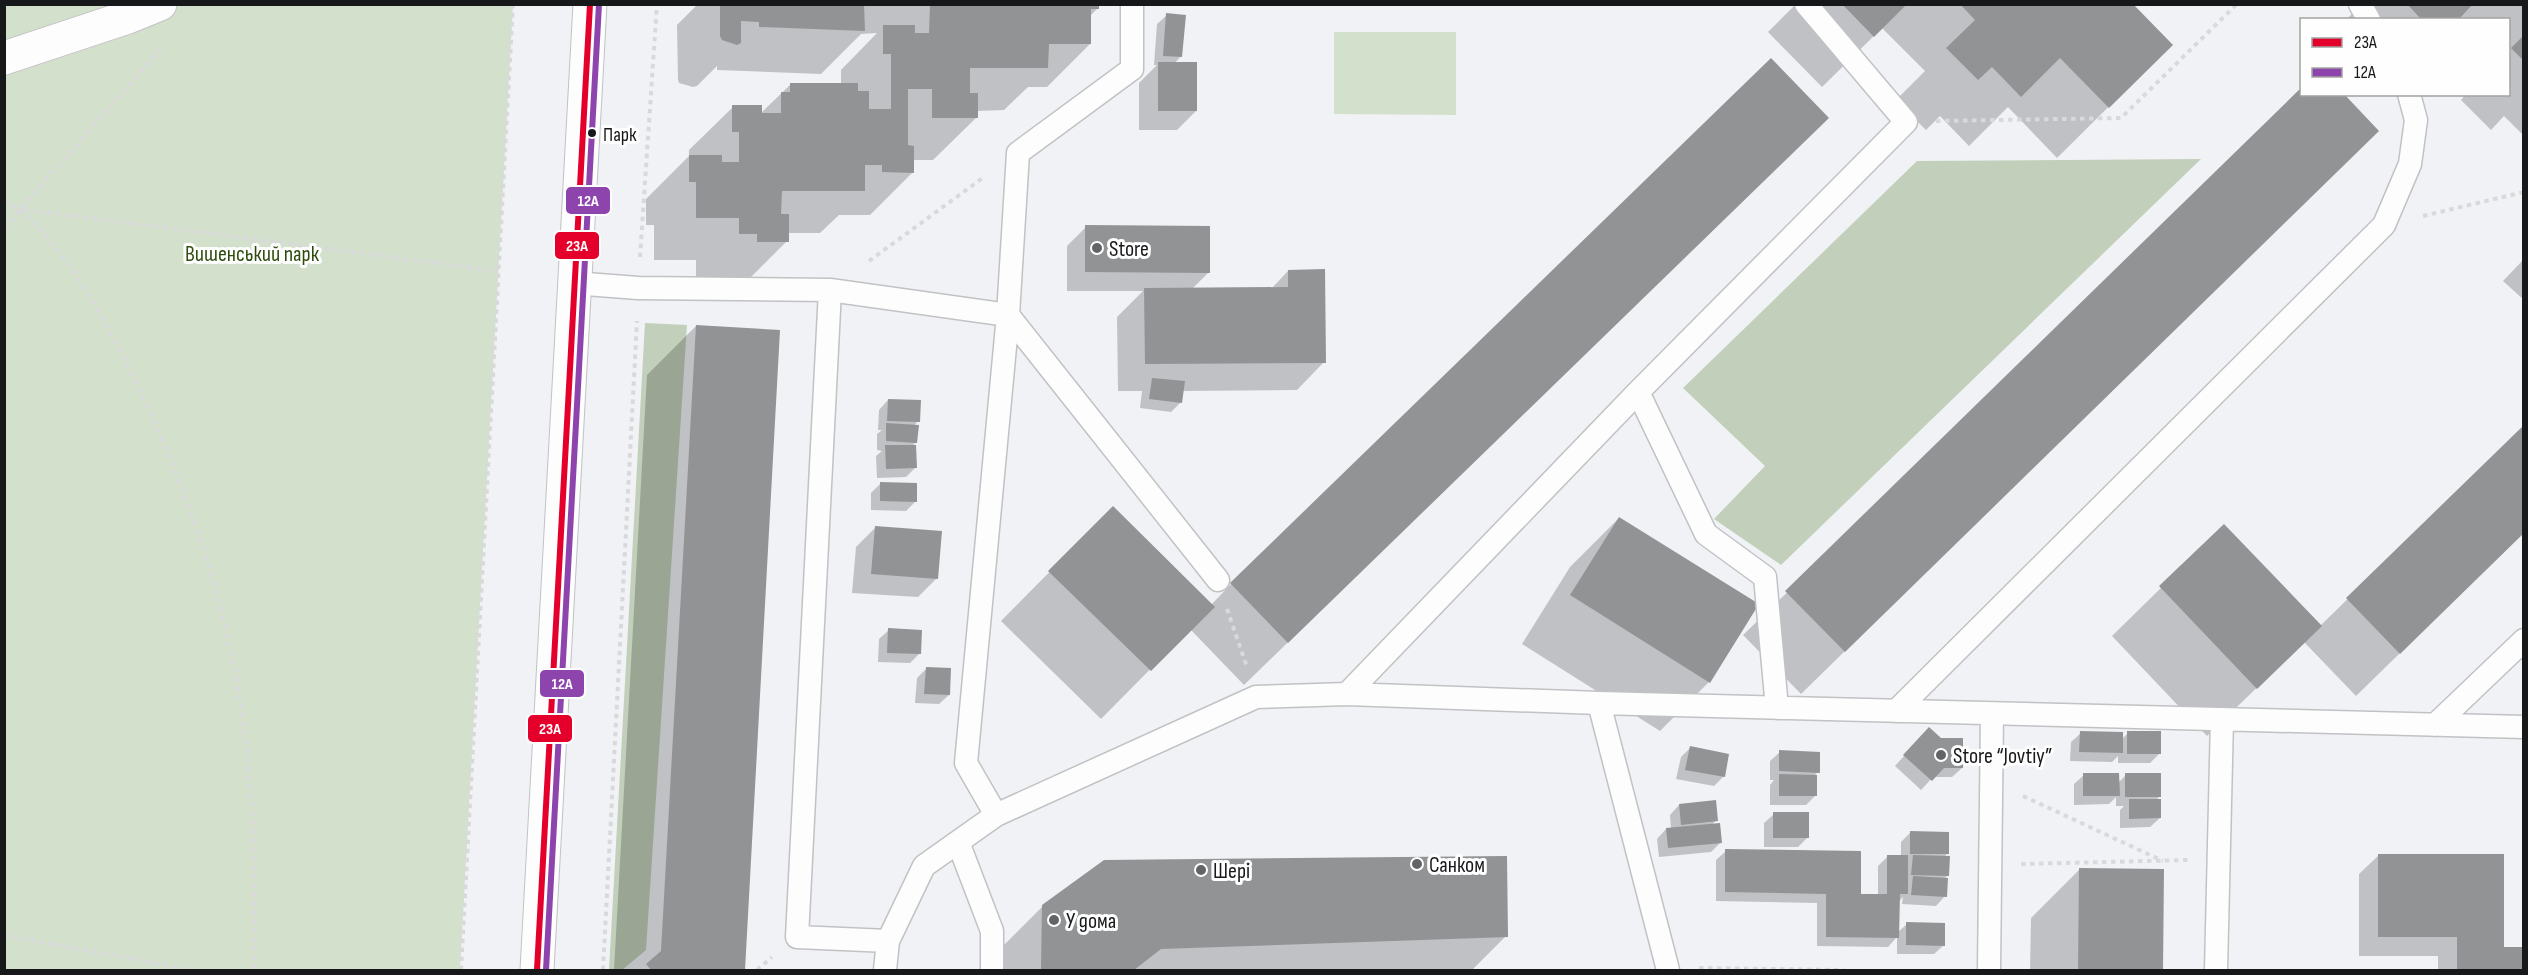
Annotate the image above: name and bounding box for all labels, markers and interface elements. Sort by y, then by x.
legend [2300,18,2510,96]
text: 23А [2354,32,2377,53]
text: 12А [2354,62,2376,83]
place label: Парк [603,123,637,147]
marker: Парк [586,127,598,139]
line badge: 12А [565,186,611,215]
text: 12А [577,192,599,211]
line badge: 23А [554,231,600,260]
place label: Store [1109,236,1149,263]
text: 23А [566,237,588,256]
park label: Вишенський парк [185,241,320,268]
marker: Store [1090,241,1104,255]
line badge: 12А [539,669,585,698]
text: 12А [551,675,573,694]
line badge: 23А [527,714,573,743]
text: 23А [539,720,561,739]
place label: Store “Jovtiy” [1953,743,2052,770]
marker: Store “Jovtiy” [1934,748,1948,762]
place label: Санком [1429,852,1485,879]
marker: Санком [1410,857,1424,871]
place label: Шері [1213,858,1250,885]
marker: Шері [1194,863,1208,877]
place label: У дома [1066,908,1116,935]
marker: У дома [1047,913,1061,927]

